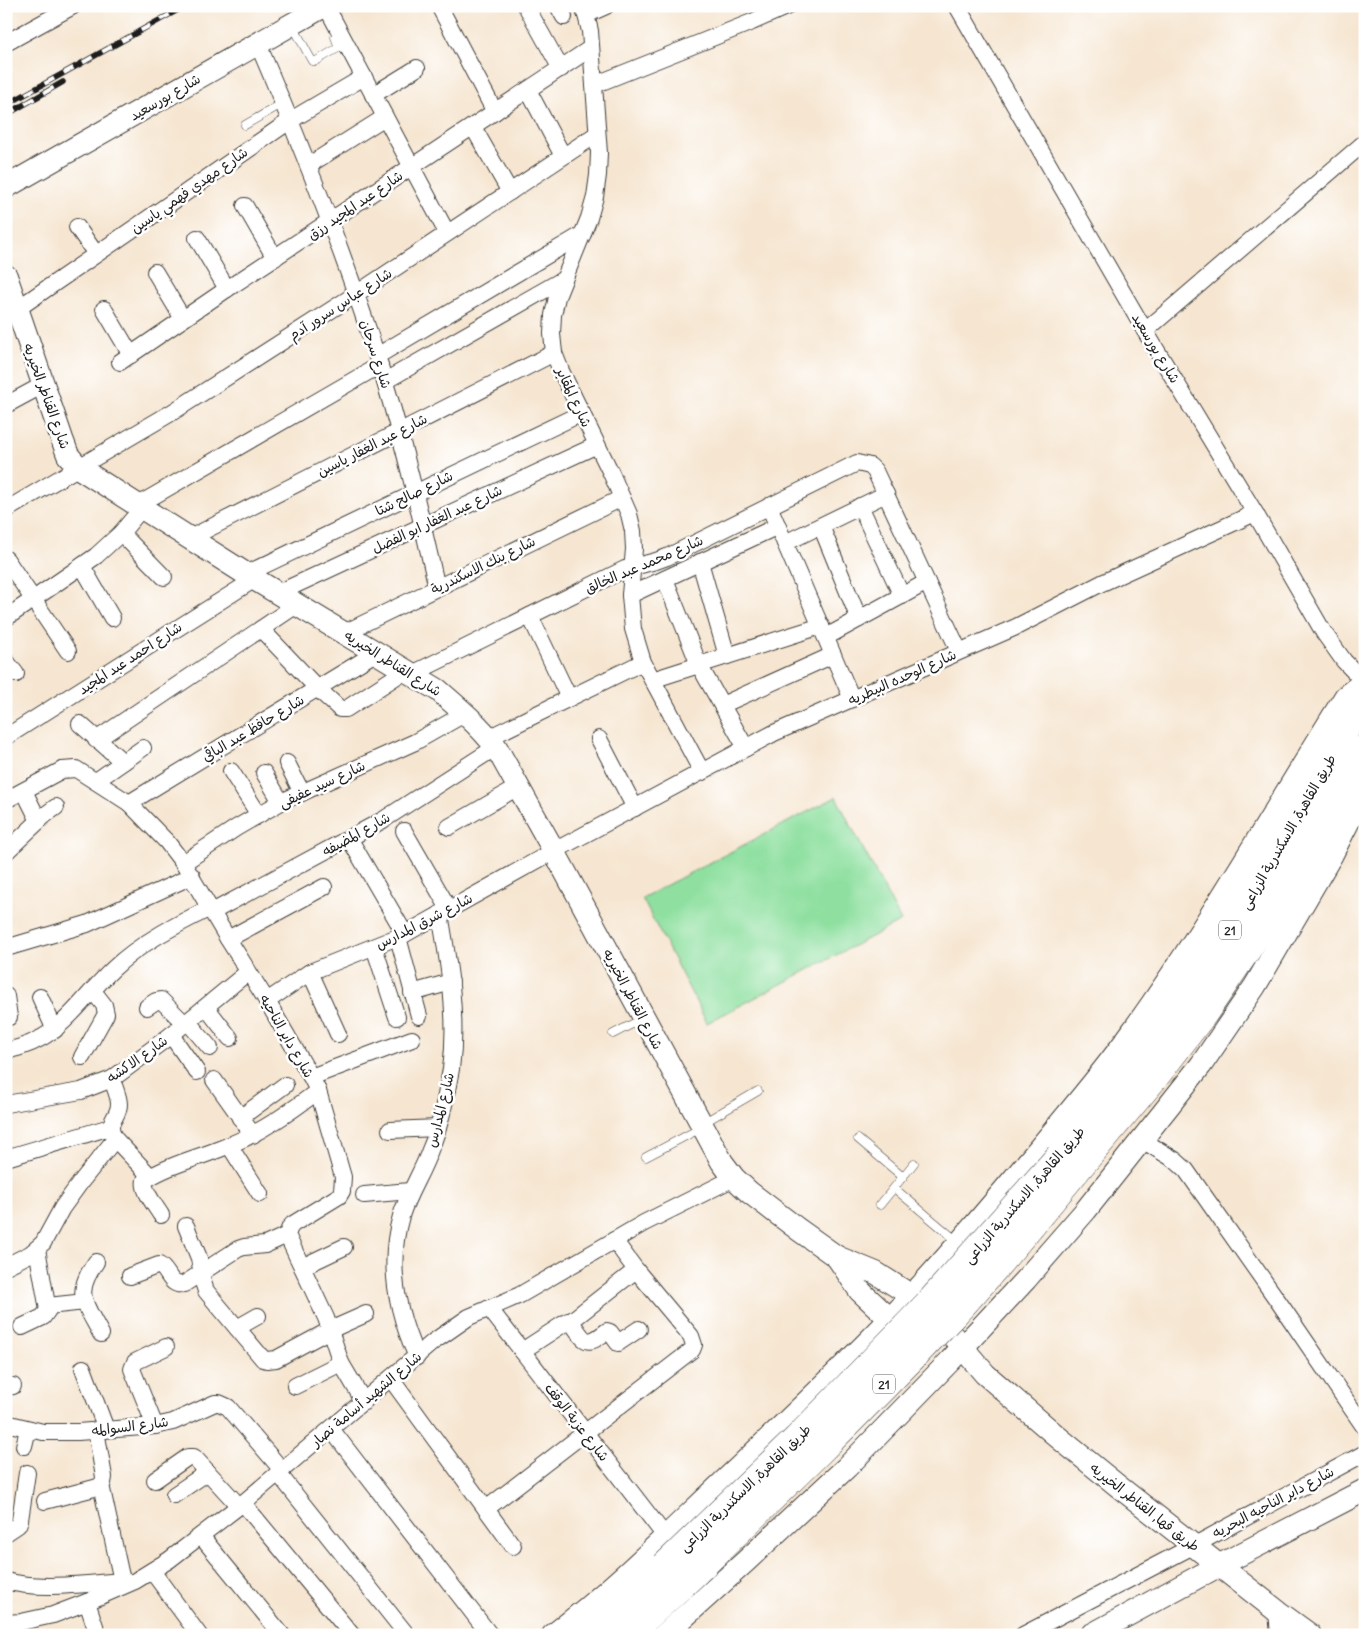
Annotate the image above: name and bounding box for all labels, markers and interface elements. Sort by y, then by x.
street label: شارع بورسعيد [126,69,204,125]
street label: شارع مهدي فهمي ياسين [127,143,253,240]
street label: شارع عبد المجيد رزق [304,166,407,245]
street label: شارع عباس سرور آدم [285,264,397,347]
street label: شارع بورسعيد [1127,310,1184,387]
street label: شارع سرحان [355,317,396,391]
street label: شارع القناطر الخيريه [19,341,74,452]
street label: شارع المقابر [551,363,596,430]
street label: شارع عبد الغفار ياسين [314,409,431,481]
street label: شارع صالح شتا [372,466,456,520]
street label: شارع عبد الغفار ابو الفضل [369,481,506,558]
street label: شارع محمد عبد الخالق [582,531,706,598]
street label: شارع بنك الاسكندرية [428,532,539,599]
street label: شارع احمد عبد المجيد [75,618,186,699]
street label: شارع القناطر الخيريه [341,626,445,701]
street label: شارع الوحده البيطريه [845,645,959,710]
street label: شارع حافظ عبد الباقي [199,690,308,767]
street label: طريق القاهرة, الاسكندرية الزراعى [1236,751,1340,913]
street label: شارع سيد عفيفى [276,756,369,813]
street label: شارع المضيفه [319,808,394,861]
street label: شارع شرق المدارس [372,889,476,954]
road number: 21 [1219,920,1241,940]
street label: شارع القناطر الخيريه [598,946,667,1053]
street label: شارع داير الناحيه [255,991,318,1081]
street label: شارع الاكشه [103,1031,172,1087]
street label: شارع المدارس [422,1071,459,1150]
street label: طريق القاهرة, الاسكندرية الزراعى [959,1123,1089,1267]
street label: شارع الشهيد أسامة نصار [306,1347,426,1452]
road number: 21 [873,1375,895,1394]
street label: شارع عزبة الوقف [540,1379,613,1465]
street label: شارع السوالمه [91,1412,170,1441]
street label: طريق القاهرة, الاسكندرية الزراعى [675,1420,815,1556]
street label: طريق قها, القناطر الخيريه [1087,1459,1203,1555]
street label: شارع داير الناحيه البحريه [1209,1462,1337,1543]

